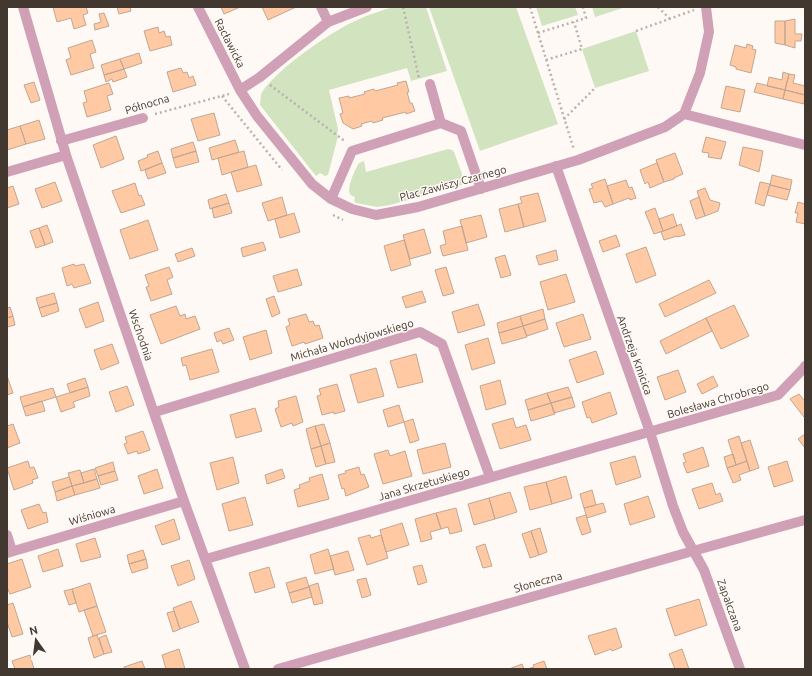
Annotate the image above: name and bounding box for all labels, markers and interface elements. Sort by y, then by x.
street label: Racławicka [212,16,248,70]
street label: Północna [123,92,171,116]
street label: Plac Zawiszy Czarnego [398,163,508,203]
street label: Wschodnia [127,308,155,362]
street label: Andrzeja Kmicica [615,314,655,396]
street label: Michała Wołodyjowskiego [289,317,415,363]
street label: Bolesława Chrobrego [666,380,770,420]
street label: Jana Skrzetuskiego [377,465,471,503]
street label: Wiśniowa [68,503,116,527]
street label: Słoneczna [513,569,563,595]
street label: Zapałczana [715,577,745,633]
north arrow [16,620,56,660]
text: N [28,623,39,637]

